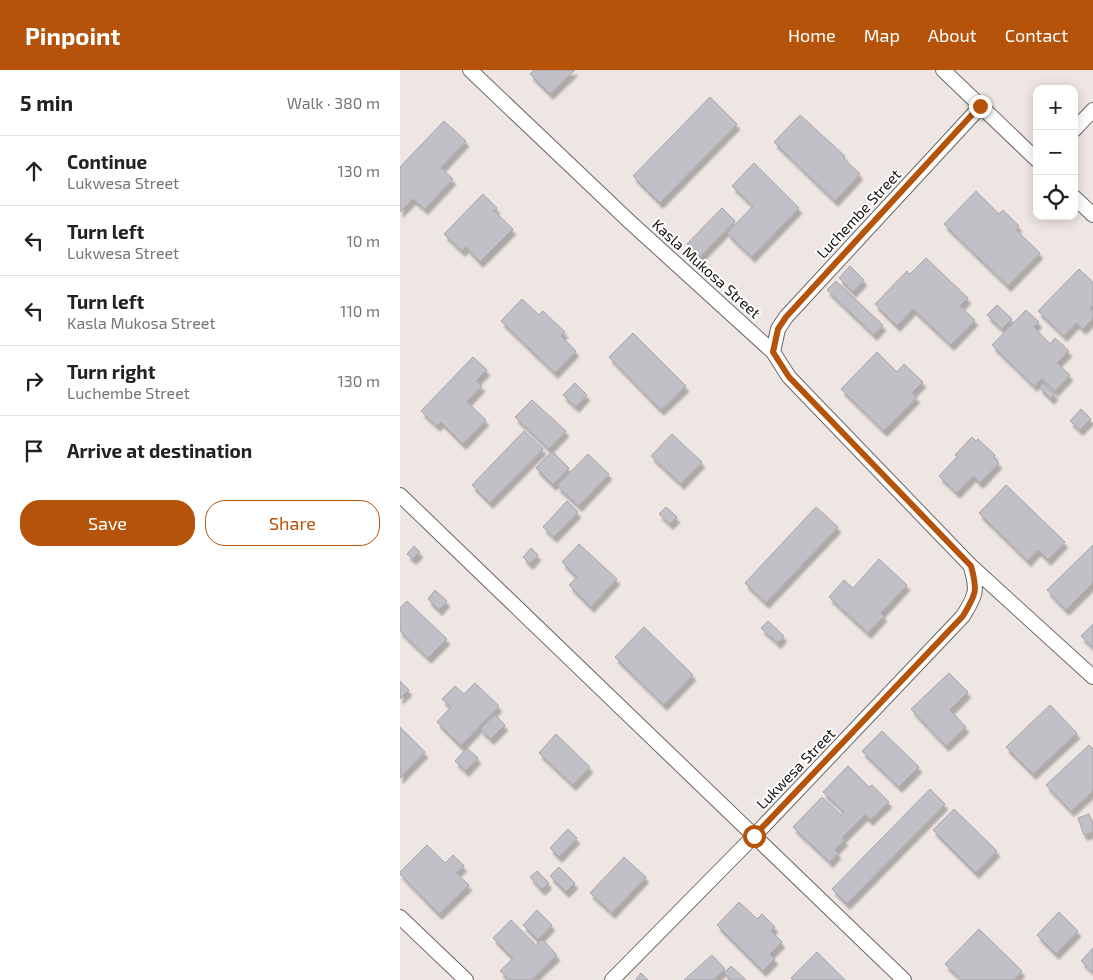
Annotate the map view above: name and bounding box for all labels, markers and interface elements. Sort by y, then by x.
text: Pinpoint [25,21,120,50]
text: Home [788,24,836,46]
text: Map [864,24,900,46]
text: About [928,24,977,46]
text: Contact [1005,24,1068,46]
map controls [1033,85,1078,220]
button: + [1033,85,1078,130]
text: 5 min [20,90,73,115]
text: Walk · 380 m [287,93,380,112]
route end [969,95,992,118]
button: − [1033,130,1078,175]
text: Continue [67,150,147,173]
icon: ahead [20,157,48,185]
text: 130 m [338,161,380,180]
street label: Luchembe Street [812,165,904,262]
text: Lukwesa Street [67,173,179,192]
button: locate [1033,175,1078,220]
street label: Kasla Mukosa Street [649,215,765,322]
text: Turn left [67,220,144,243]
icon: left [20,227,48,255]
text: 10 m [346,231,380,250]
text: Lukwesa Street [67,243,179,262]
text: Turn left [67,290,144,313]
icon: left [20,297,48,325]
text: 110 m [340,301,380,320]
text: Kasla Mukosa Street [67,313,216,332]
text: Turn right [67,360,155,383]
icon: right [20,367,48,395]
text: 130 m [338,371,380,390]
text: Luchembe Street [67,383,190,402]
icon: arrive [20,437,48,465]
text: Arrive at destination [67,439,252,462]
button: Save [20,500,195,546]
button: Share [205,500,380,546]
street label: Lukwesa Street [752,724,838,812]
route start [743,825,766,848]

